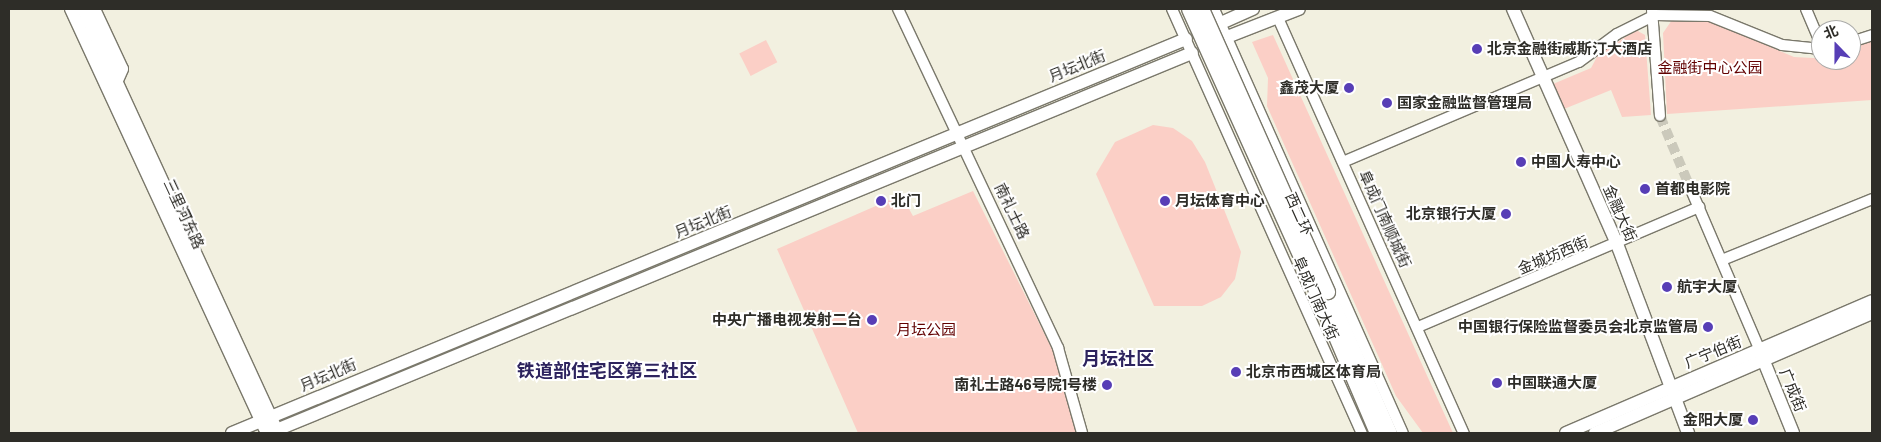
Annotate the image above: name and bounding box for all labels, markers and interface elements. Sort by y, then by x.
north arrow [1811,20,1861,70]
text: 北 [1821,21,1840,42]
place label: 北京金融街威斯汀大酒店 [1487,40,1652,58]
marker: 北京金融街威斯汀大酒店 [1471,43,1483,55]
street label: 月坛北街 [1046,46,1108,86]
park label: 金融街中心公园 [1658,59,1762,77]
place label: 鑫茂大厦 [1279,79,1339,97]
marker: 鑫茂大厦 [1343,82,1355,94]
place label: 国家金融监督管理局 [1397,94,1532,112]
marker: 国家金融监督管理局 [1381,97,1393,109]
place label: 中国人寿中心 [1531,153,1621,171]
marker: 中国人寿中心 [1515,156,1527,168]
street label: 阜成门南顺城街 [1355,167,1415,271]
street label: 三里河东路 [160,176,208,252]
street label: 南礼士路 [991,180,1033,242]
place label: 首都电影院 [1655,180,1730,198]
street label: 金融大街 [1600,182,1640,244]
marker: 首都电影院 [1639,183,1651,195]
street label: 西二环 [1282,190,1316,238]
place label: 北门 [891,192,921,210]
place label: 月坛体育中心 [1175,192,1265,210]
marker: 北门 [875,195,887,207]
marker: 月坛体育中心 [1159,195,1171,207]
street label: 月坛北街 [672,202,734,242]
place label: 北京银行大厦 [1406,205,1496,223]
marker: 北京银行大厦 [1500,208,1512,220]
street label: 金城坊西街 [1515,232,1591,278]
street label: 阜成门南大街 [1289,253,1343,343]
place label: 航宇大厦 [1677,278,1737,296]
marker: 航宇大厦 [1661,281,1673,293]
place label: 中央广播电视发射二台 [712,311,862,329]
marker: 中央广播电视发射二台 [866,314,878,326]
place label: 中国银行保险监督委员会北京监管局 [1458,318,1698,336]
park label: 月坛公园 [896,321,956,339]
marker: 中国银行保险监督委员会北京监管局 [1702,321,1714,333]
street label: 广宁伯街 [1682,332,1744,372]
district label: 月坛社区 [1082,347,1154,369]
street label: 月坛北街 [297,355,359,395]
district label: 铁道部住宅区第三社区 [517,359,697,381]
place label: 北京市西城区体育局 [1246,363,1381,381]
marker: 北京市西城区体育局 [1230,366,1242,378]
street label: 广成街 [1776,366,1810,414]
place label: 中国联通大厦 [1507,374,1597,392]
place label: 南礼士路46号院1号楼 [955,376,1097,394]
marker: 中国联通大厦 [1491,377,1503,389]
marker: 南礼士路46号院1号楼 [1101,379,1113,391]
place label: 金阳大厦 [1683,411,1743,429]
marker: 金阳大厦 [1747,414,1759,426]

